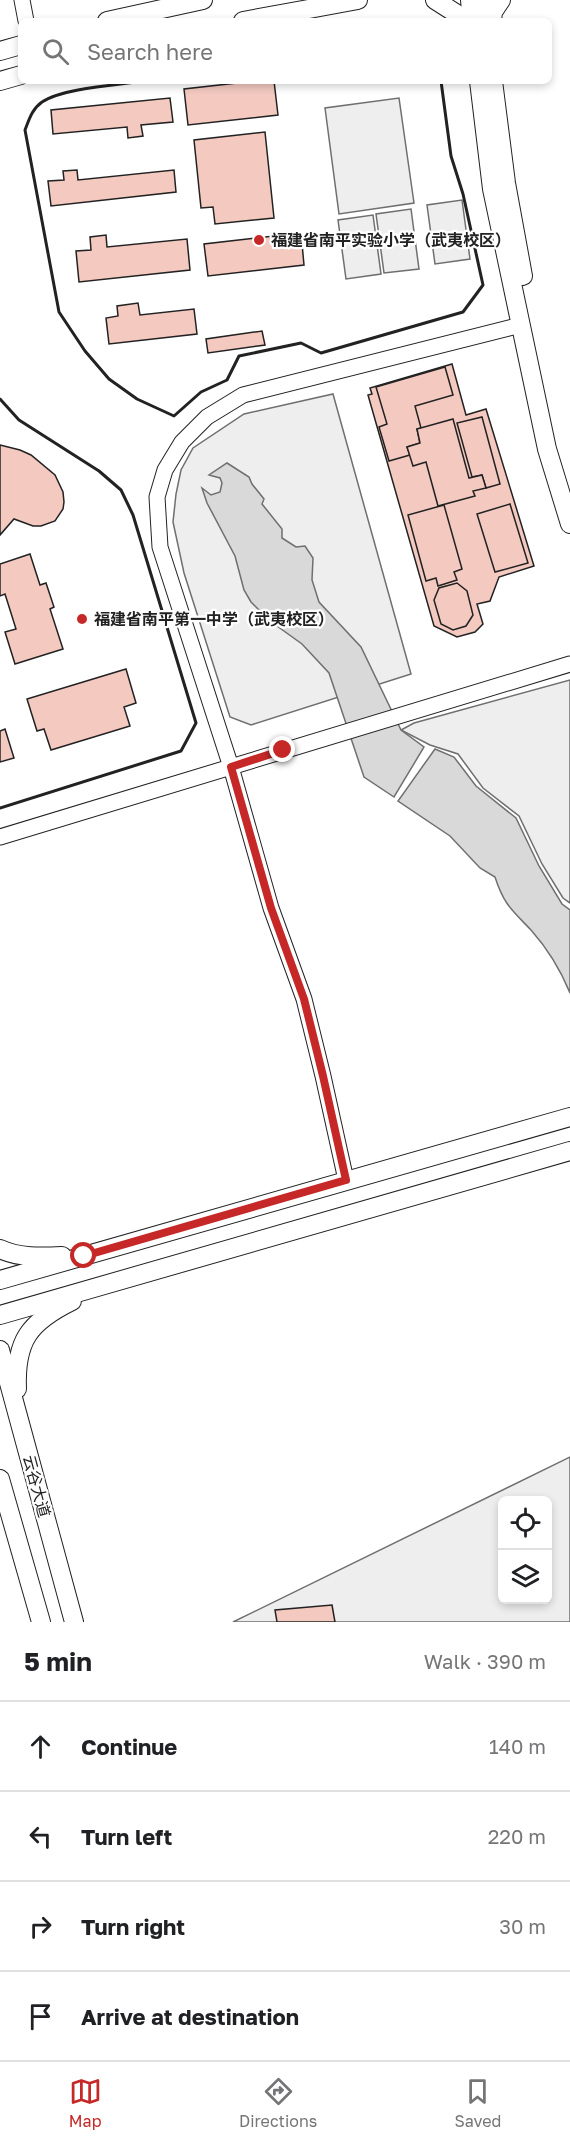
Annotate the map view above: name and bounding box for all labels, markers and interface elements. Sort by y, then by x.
search box [18,18,552,84]
icon: search [39,35,72,68]
text: Search here [87,38,213,65]
place label: 福建省南平实验小学（武夷校区） [271,230,511,250]
marker: 福建省南平实验小学（武夷校区） [252,233,266,247]
place label: 福建省南平第一中学（武夷校区） [94,609,334,629]
marker: 福建省南平第一中学（武夷校区） [75,612,89,626]
route end [269,736,295,762]
route start [70,1242,96,1268]
street label: 云谷大道 [19,1452,55,1520]
map controls [498,1496,552,1604]
button: locate [498,1496,552,1550]
button: layers [498,1550,552,1604]
text: 5 min [24,1646,92,1677]
text: Walk · 390 m [424,1649,546,1673]
icon: ahead [24,1730,57,1763]
text: Continue [81,1733,177,1760]
text: 140 m [489,1734,546,1758]
icon: left [24,1820,57,1853]
text: Turn left [81,1823,172,1850]
text: 220 m [488,1824,546,1848]
icon: right [24,1910,57,1943]
text: Turn right [81,1913,185,1940]
text: 30 m [499,1914,546,1938]
icon: arrive [24,2000,57,2033]
text: Arrive at destination [81,2003,299,2030]
tab: Map [69,2075,102,2131]
tab: Directions [239,2075,317,2131]
tab: Saved [455,2075,501,2131]

